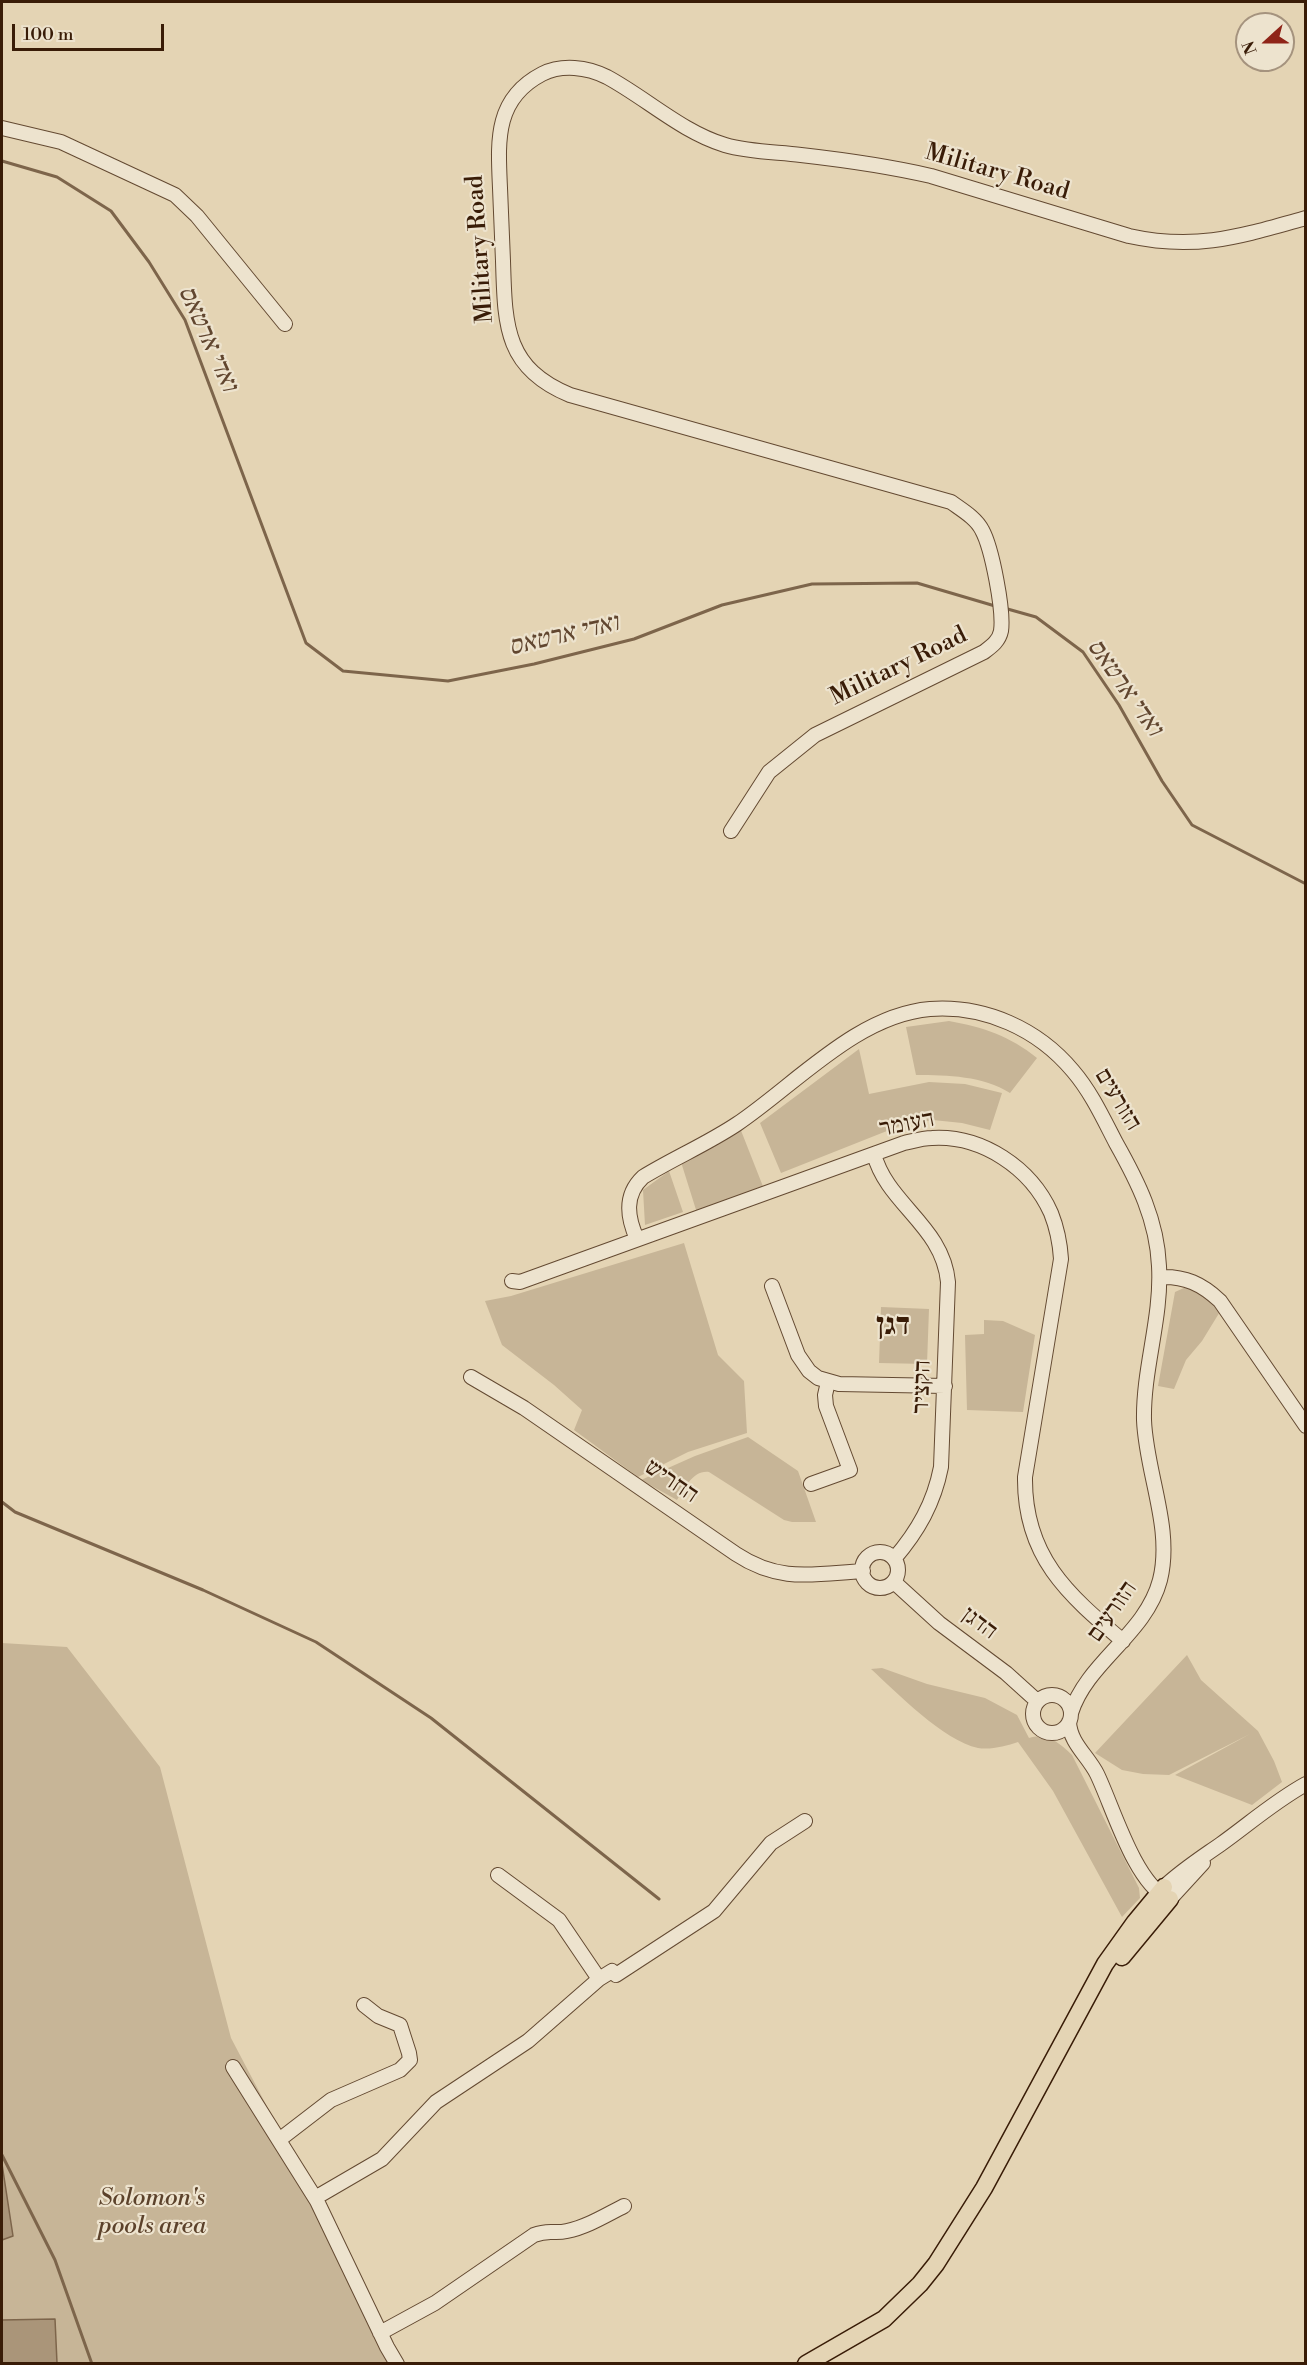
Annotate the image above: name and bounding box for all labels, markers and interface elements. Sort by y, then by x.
scale bar [15,12,166,50]
north arrow [1235,12,1295,72]
text: 100 m [23,23,74,46]
text: N [1238,38,1262,57]
street label: Military Road [922,139,1072,207]
street label: Military Road [461,174,501,324]
water label: ואדי ארטאס [170,281,244,397]
water label: ואדי ארטאס [506,608,622,664]
street label: Military Road [826,622,972,712]
water label: ואדי ארטאס [1079,633,1169,743]
street label: הזורעים [1087,1064,1147,1136]
street label: העומר [877,1106,937,1144]
district label: דגן [876,1309,910,1345]
street label: הקציר [908,1360,938,1414]
street label: החריש [639,1454,703,1510]
street label: הזורעים [1082,1576,1144,1648]
street label: הדגן [955,1601,1003,1647]
park label: Solomon's pools area [98,2185,206,2241]

